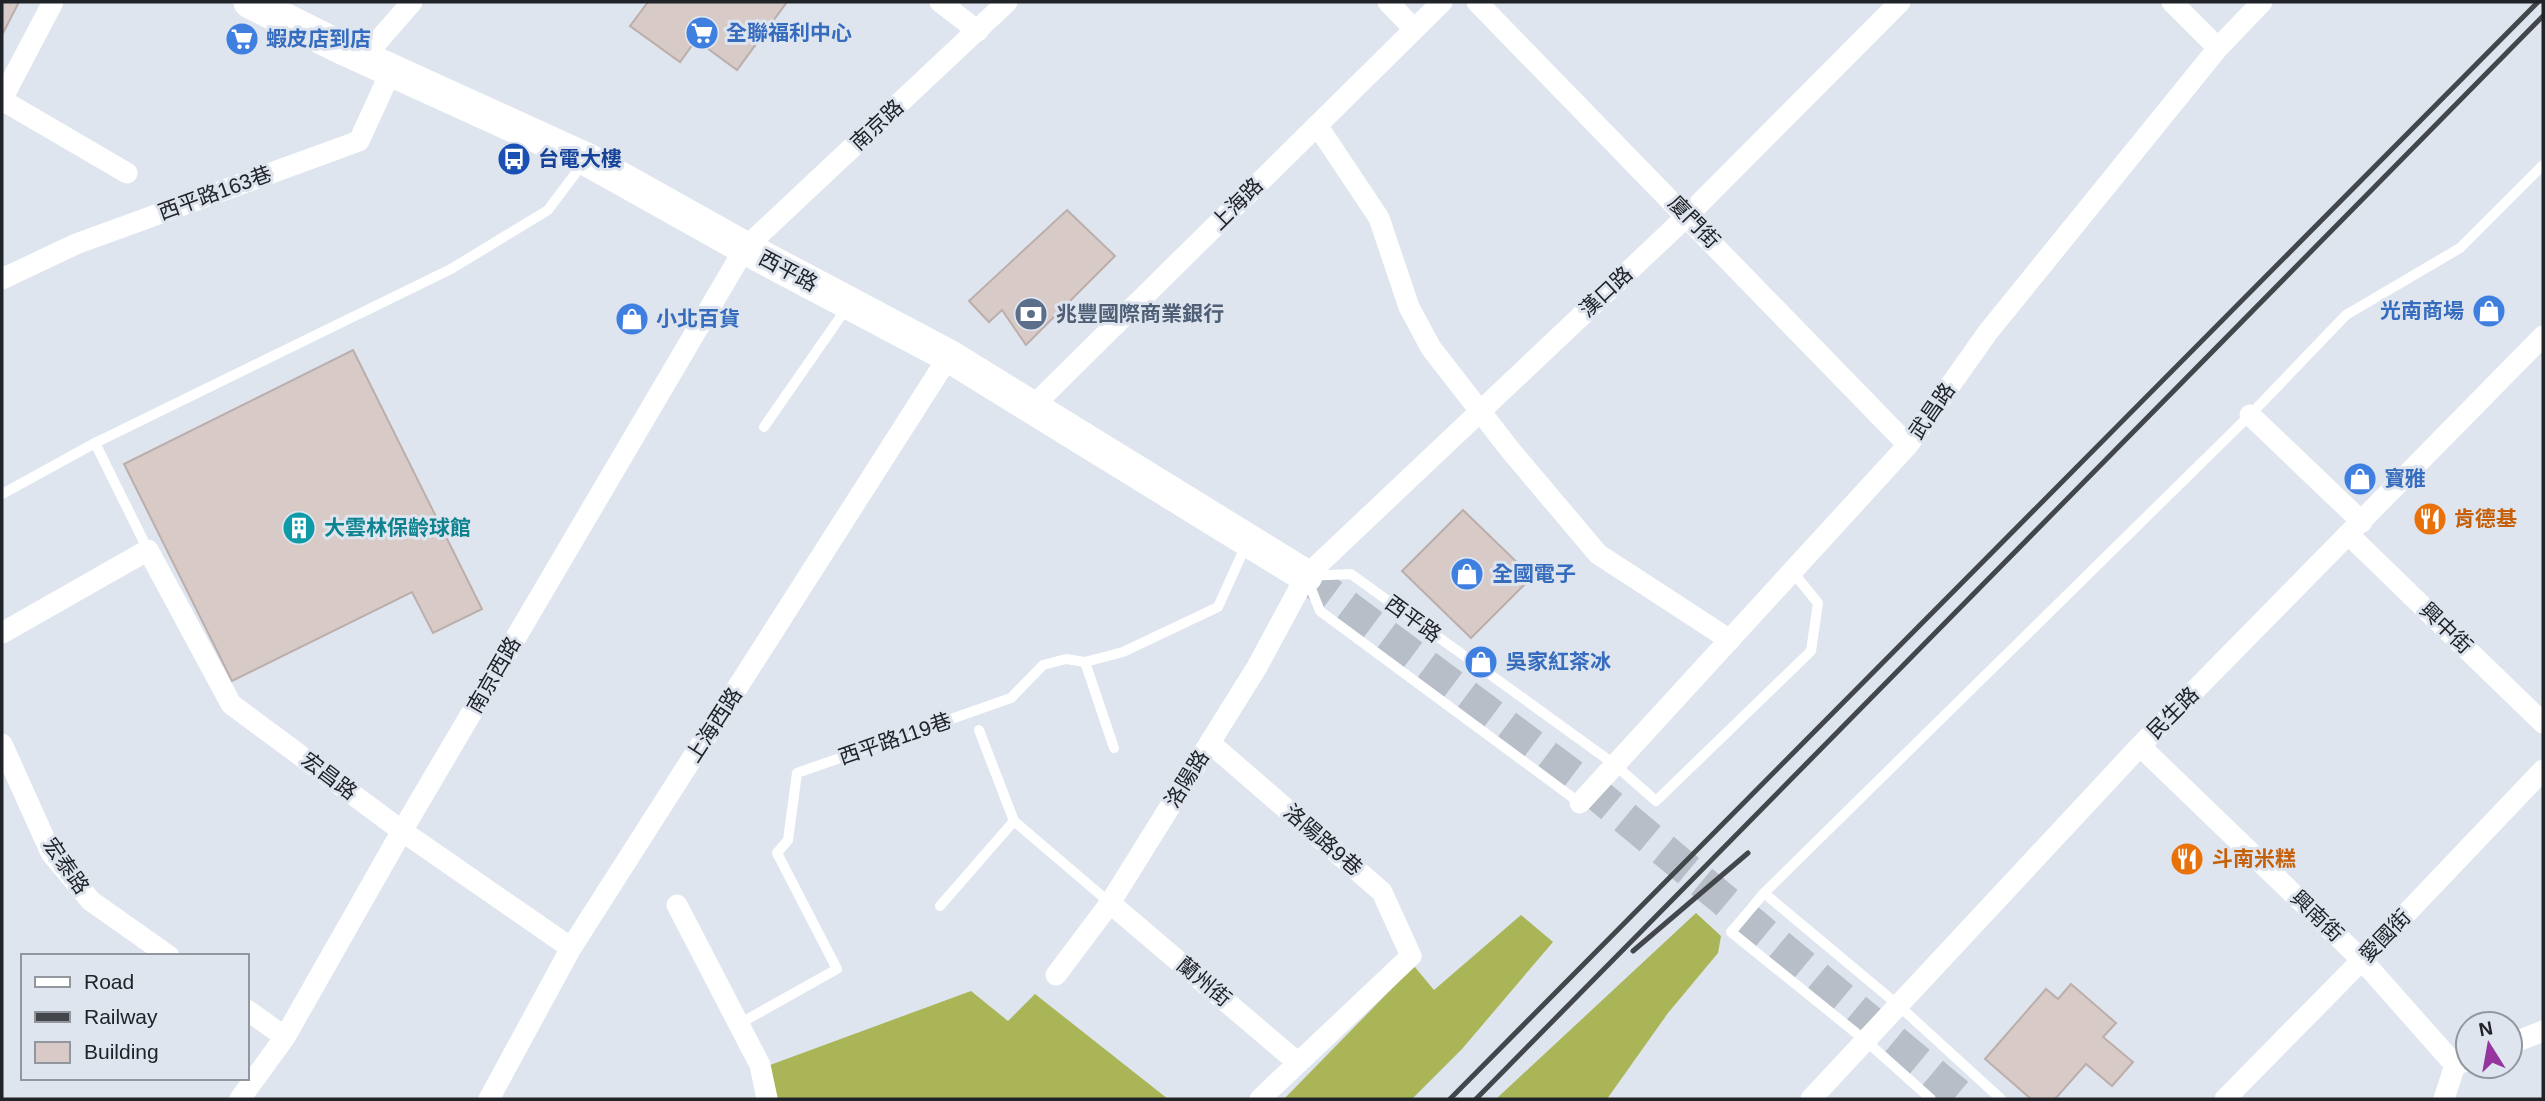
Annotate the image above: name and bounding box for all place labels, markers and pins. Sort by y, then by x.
supermarket icon: 全聯福利中心 [683,14,721,52]
supermarket icon: 蝦皮店到店 [223,20,261,58]
place label: 全聯福利中心 [726,21,852,44]
place label: 蝦皮店到店 [266,27,371,50]
bus stop icon: 台電大樓 [495,140,533,178]
place label: 台電大樓 [538,147,622,170]
shop icon: 光南商場 [2470,292,2508,330]
bank icon: 兆豐國際商業銀行 [1012,295,1050,333]
place label: 光南商場 [2380,299,2464,322]
shop icon: 小北百貨 [613,300,651,338]
place label: 兆豐國際商業銀行 [1056,302,1224,325]
place label: 小北百貨 [656,307,740,330]
shop icon: 寶雅 [2341,460,2379,498]
place label: 寶雅 [2384,467,2426,490]
restaurant icon: 肯德基 [2411,500,2449,538]
place label: 肯德基 [2454,507,2517,530]
building icon: 大雲林保齡球館 [280,509,318,547]
place label: 大雲林保齡球館 [324,516,471,539]
shop icon: 全國電子 [1448,555,1486,593]
place label: 全國電子 [1492,562,1576,585]
shop icon: 吳家紅茶冰 [1462,643,1500,681]
place label: 吳家紅茶冰 [1506,650,1611,673]
restaurant icon: 斗南米糕 [2168,840,2206,878]
place label: 斗南米糕 [2212,847,2296,870]

